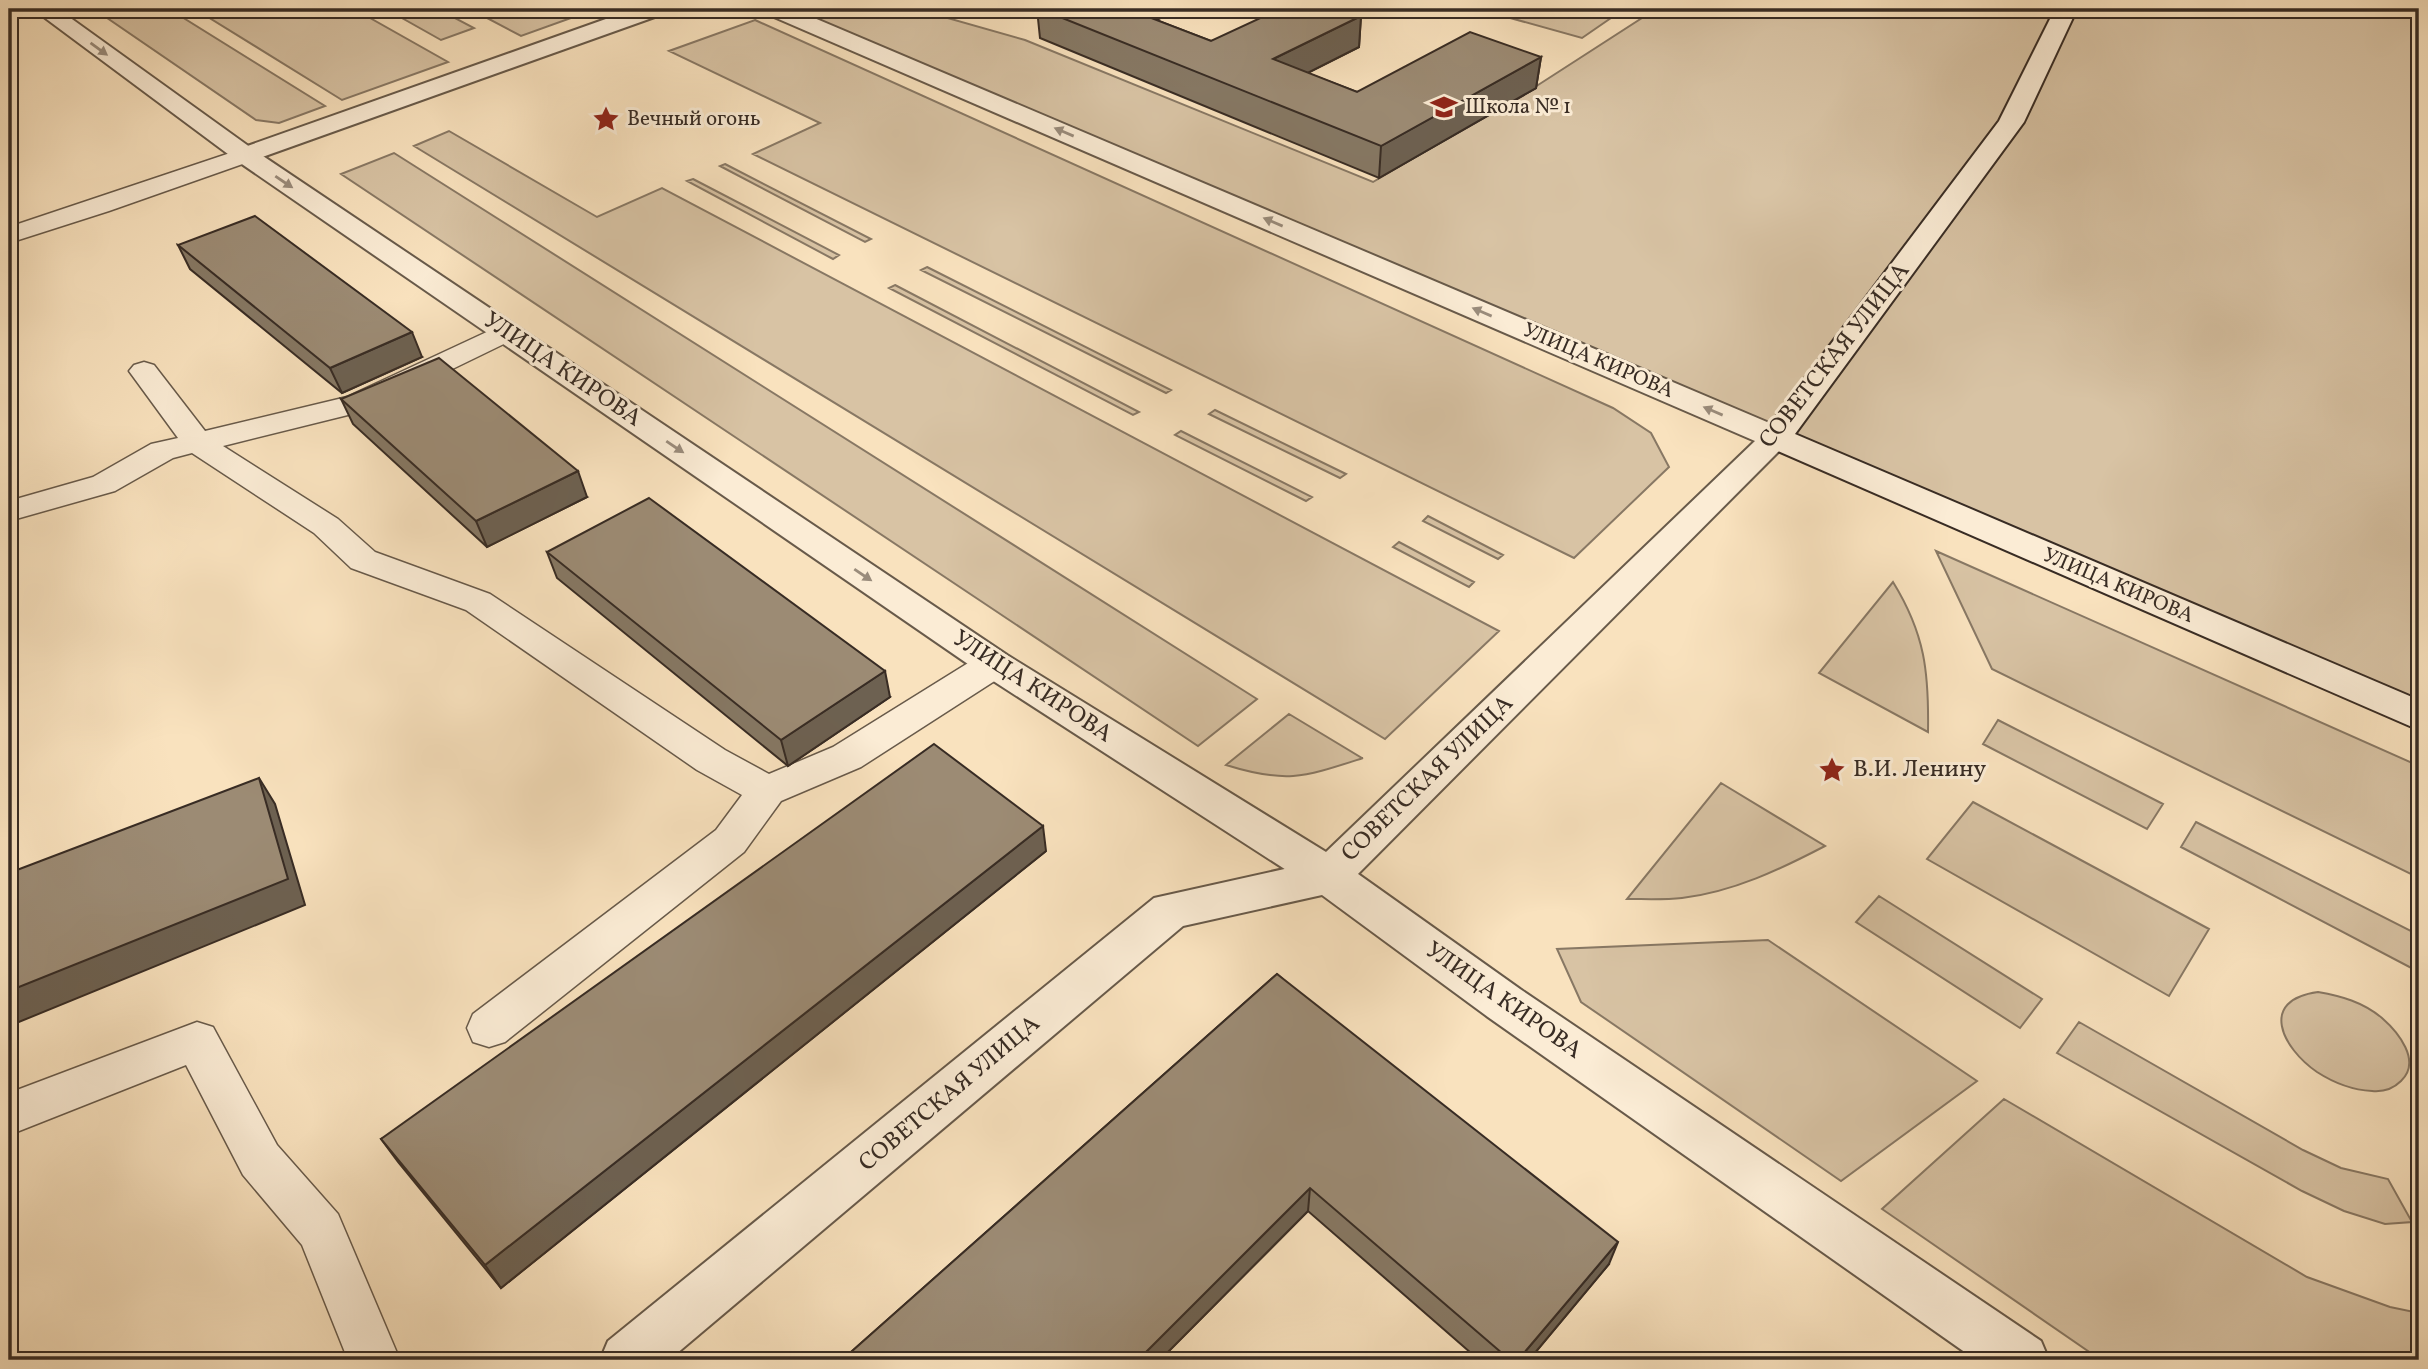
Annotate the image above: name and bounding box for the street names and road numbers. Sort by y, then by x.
street label: СОВЕТСКАЯ УЛИЦА [1752,256,1919,456]
street label: УЛИЦА КИРОВА [476,304,648,436]
street label: УЛИЦА КИРОВА [1518,316,1678,406]
street label: УЛИЦА КИРОВА [2038,541,2198,631]
street label: УЛИЦА КИРОВА [945,622,1119,752]
street label: СОВЕТСКАЯ УЛИЦА [1334,688,1522,870]
street label: УЛИЦА КИРОВА [1418,934,1589,1068]
street label: СОВЕТСКАЯ УЛИЦА [852,1008,1048,1180]

